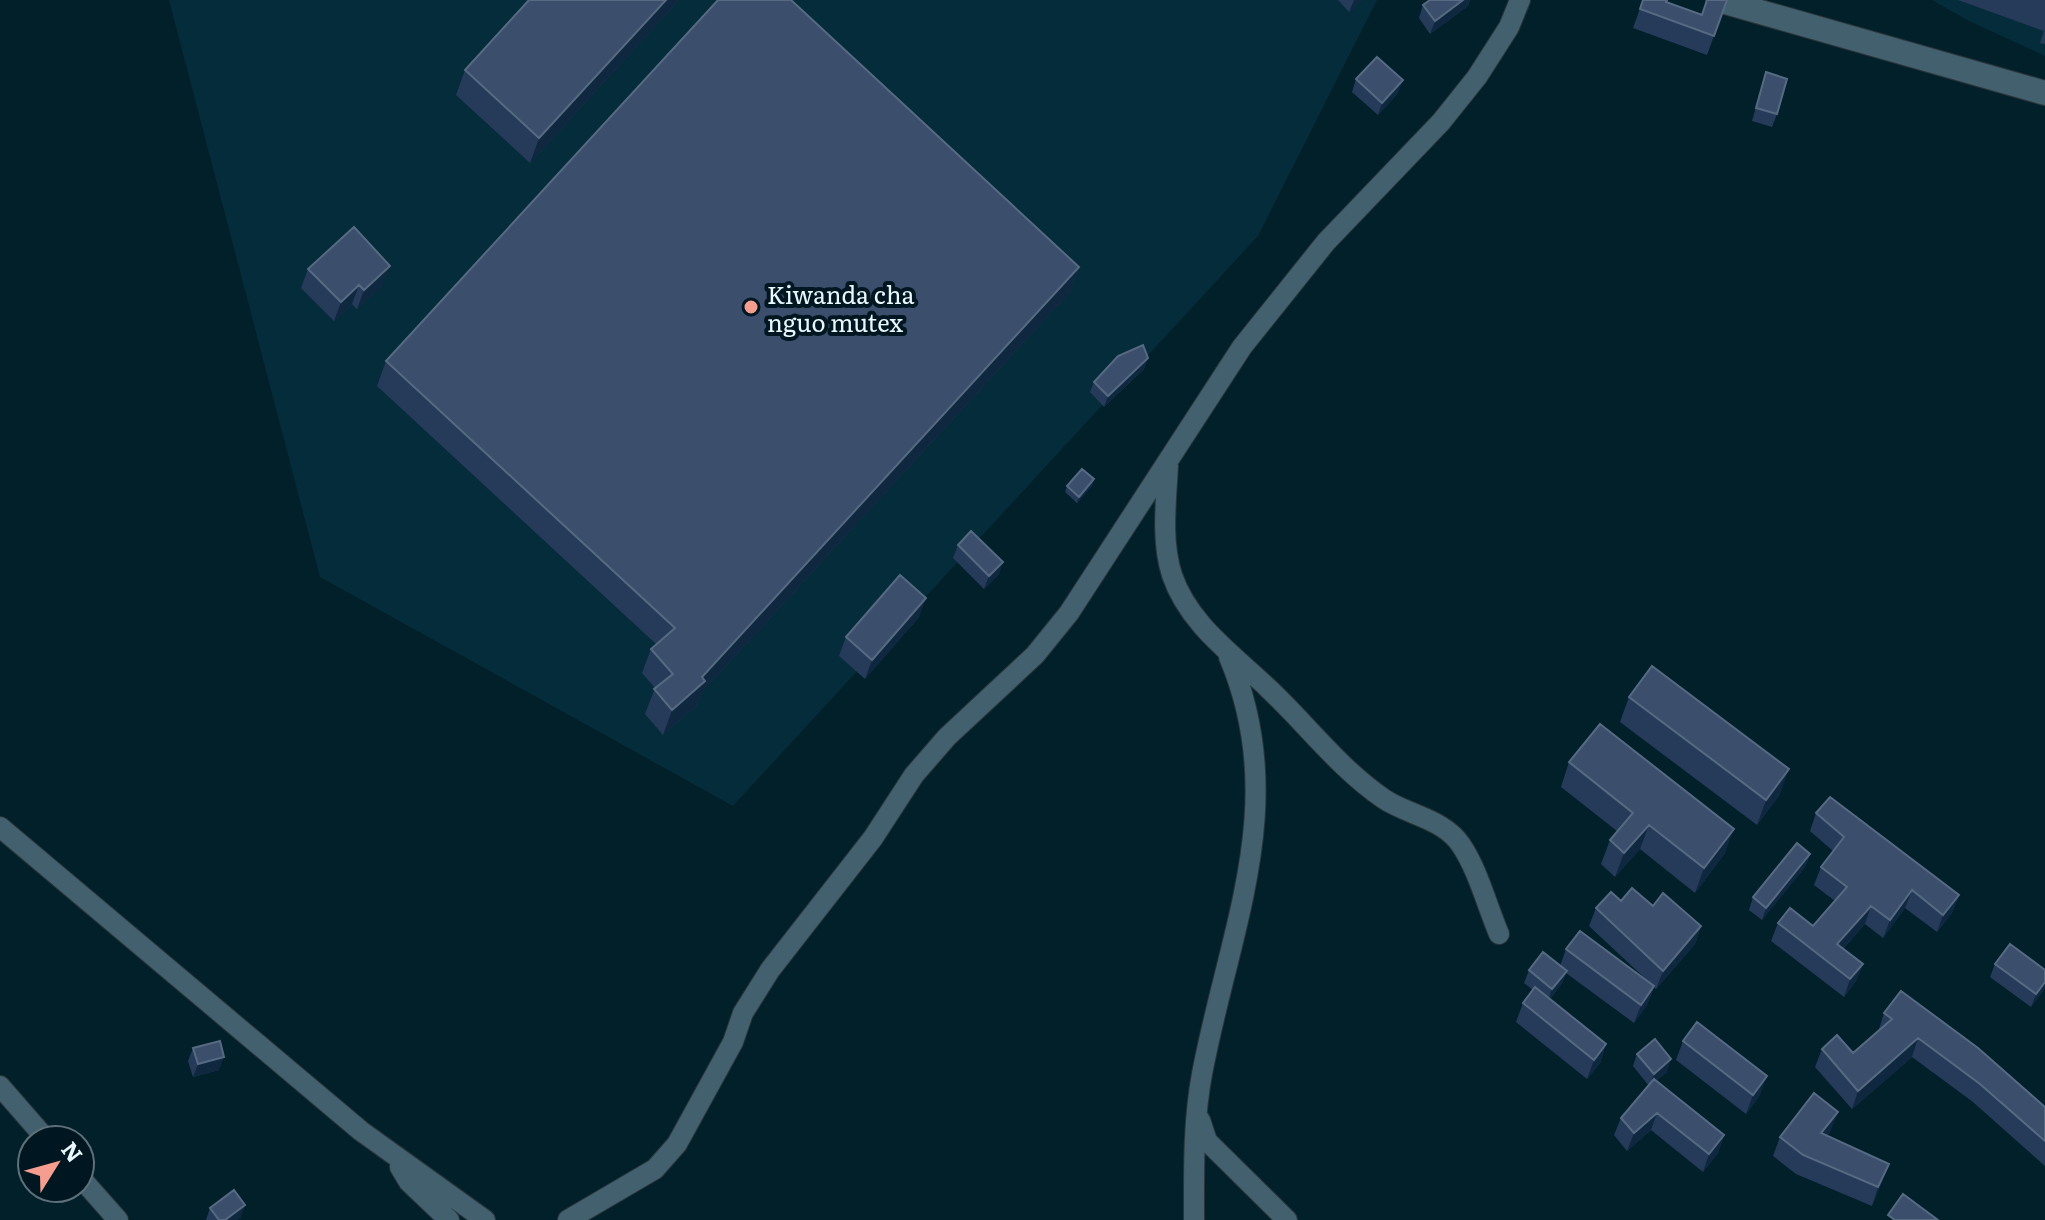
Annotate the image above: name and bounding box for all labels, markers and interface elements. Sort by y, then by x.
place label: Kiwanda cha nguo mutex [767,276,915,339]
marker: Kiwanda cha nguo mutex [742,298,760,316]
north arrow [16,1124,96,1204]
text: N [54,1134,92,1168]

